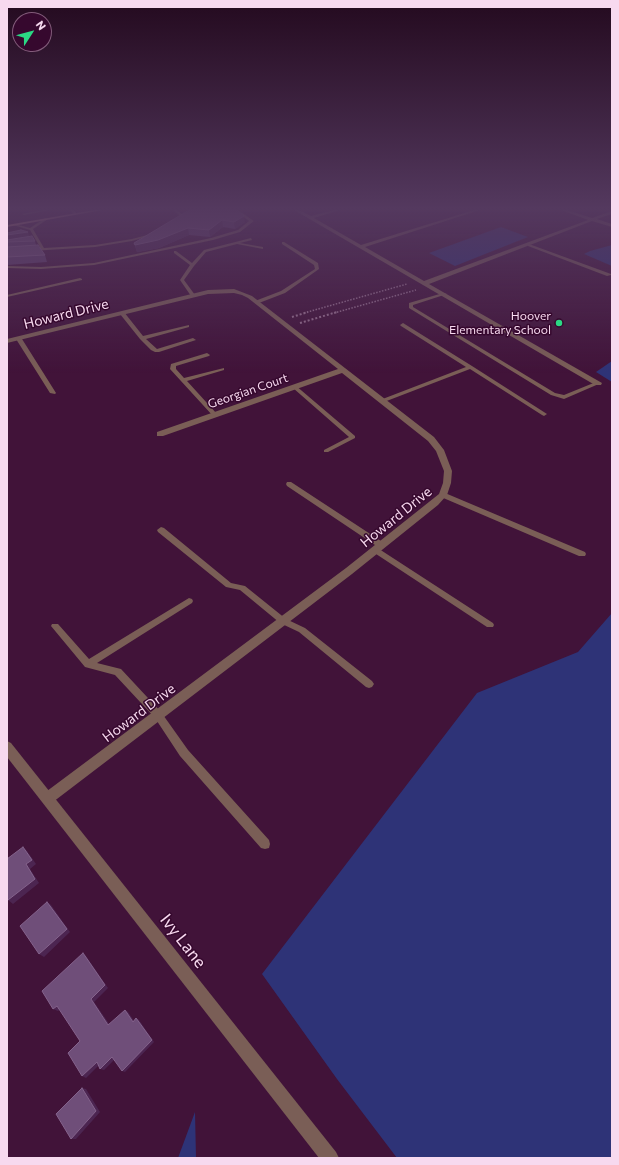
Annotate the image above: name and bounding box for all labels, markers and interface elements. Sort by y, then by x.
north arrow [12,12,52,52]
text: N [34,18,49,32]
street label: Howard Drive [22,295,110,333]
place label: Hoover Elementary School [449,309,551,337]
marker: Hoover Elementary School [554,318,564,328]
street label: Georgian Court [206,371,290,411]
street label: Howard Drive [357,483,435,551]
street label: Howard Drive [99,680,179,746]
street label: Ivy Lane [156,910,210,972]

